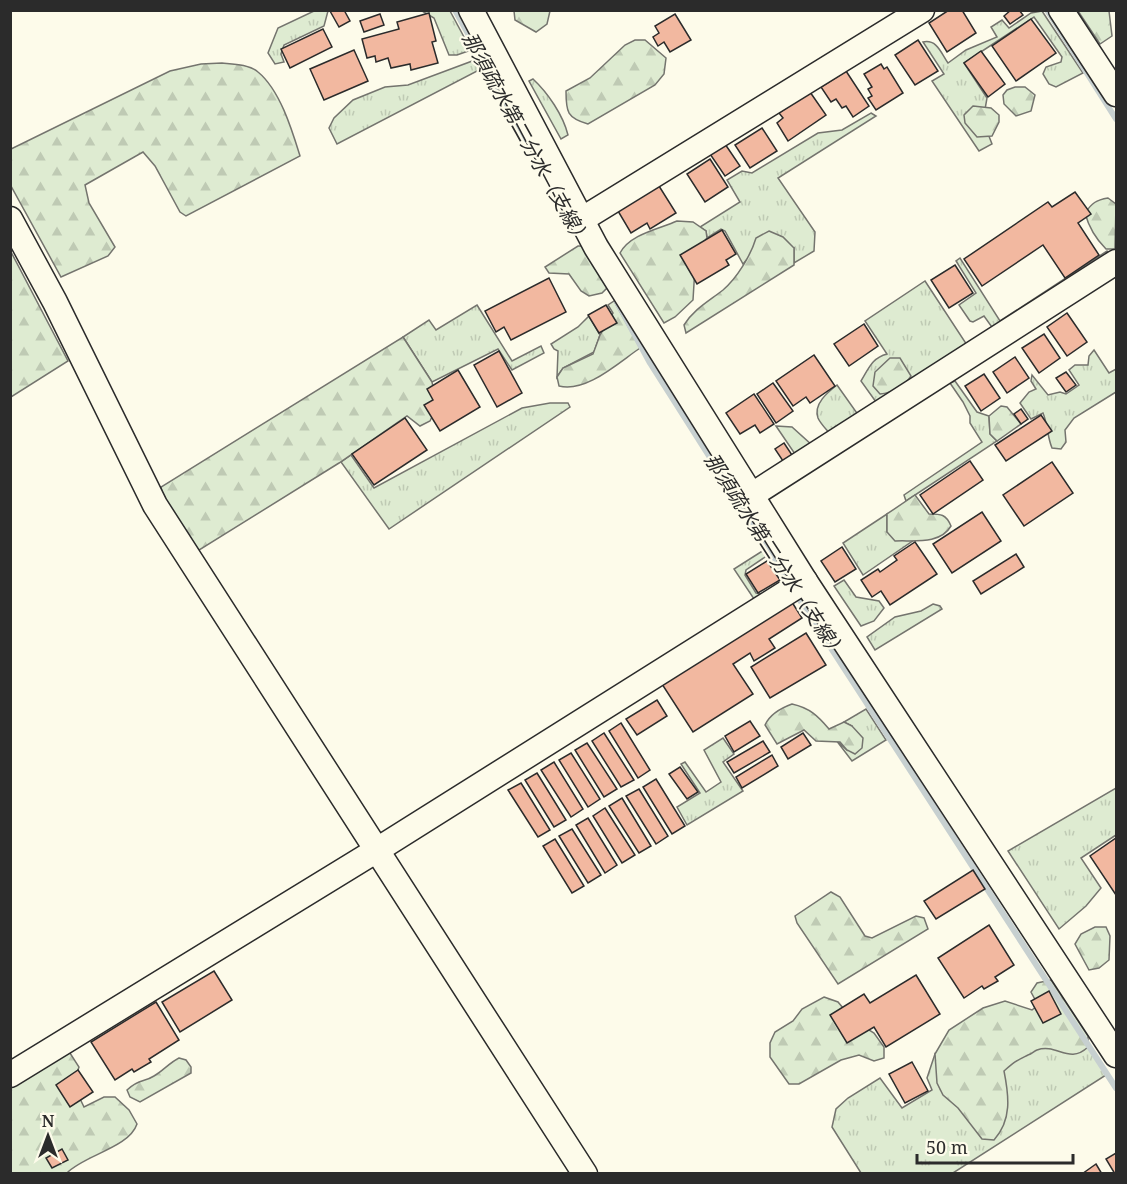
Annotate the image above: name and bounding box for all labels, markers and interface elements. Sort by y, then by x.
water label: 那須疏水第二分水（支線） [456,27,596,250]
water label: 那須疏水第二分水（支線） [699,448,852,664]
north arrow [18,1106,78,1166]
text: N [42,1110,55,1132]
scale bar [917,1127,1073,1165]
text: 50 m [926,1135,968,1159]

